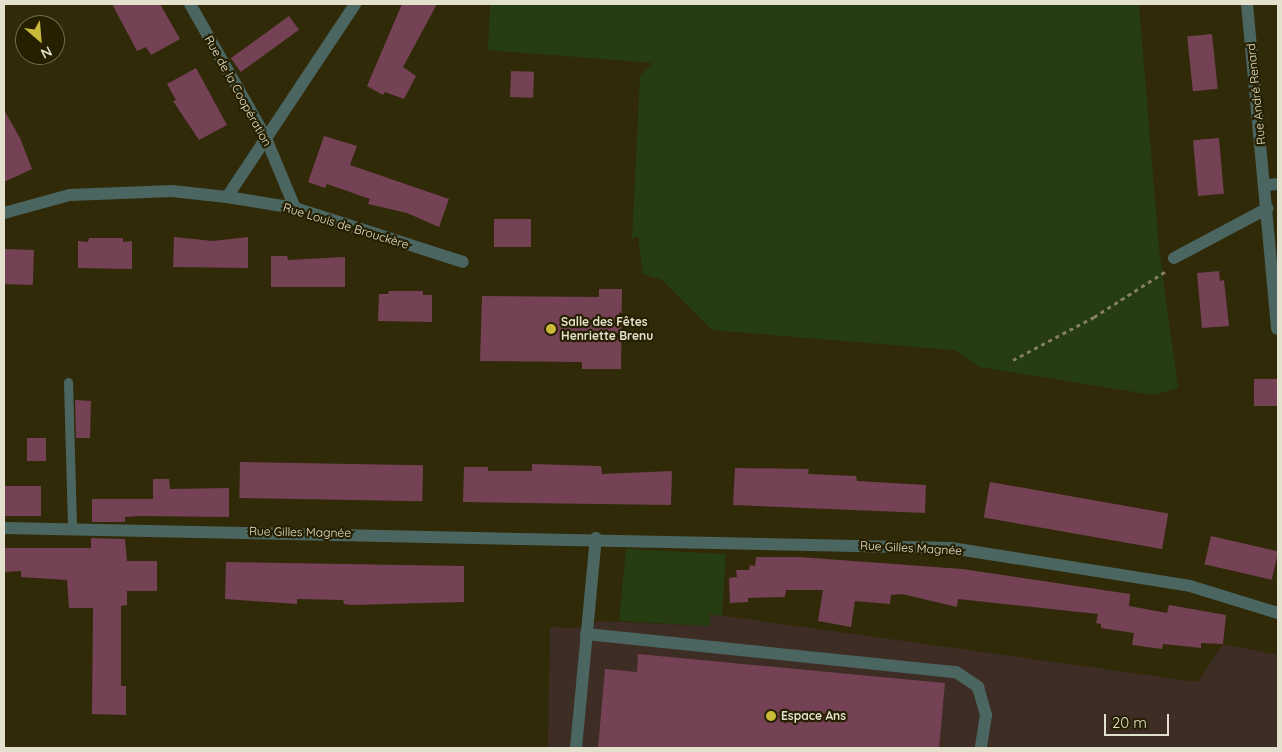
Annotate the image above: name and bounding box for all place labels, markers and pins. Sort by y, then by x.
place label: Salle des Fêtes Henriette Brenu [561,315,653,343]
marker: Salle des Fêtes Henriette Brenu [545,323,557,335]
place label: Espace Ans [781,709,846,723]
marker: Espace Ans [765,710,777,722]

